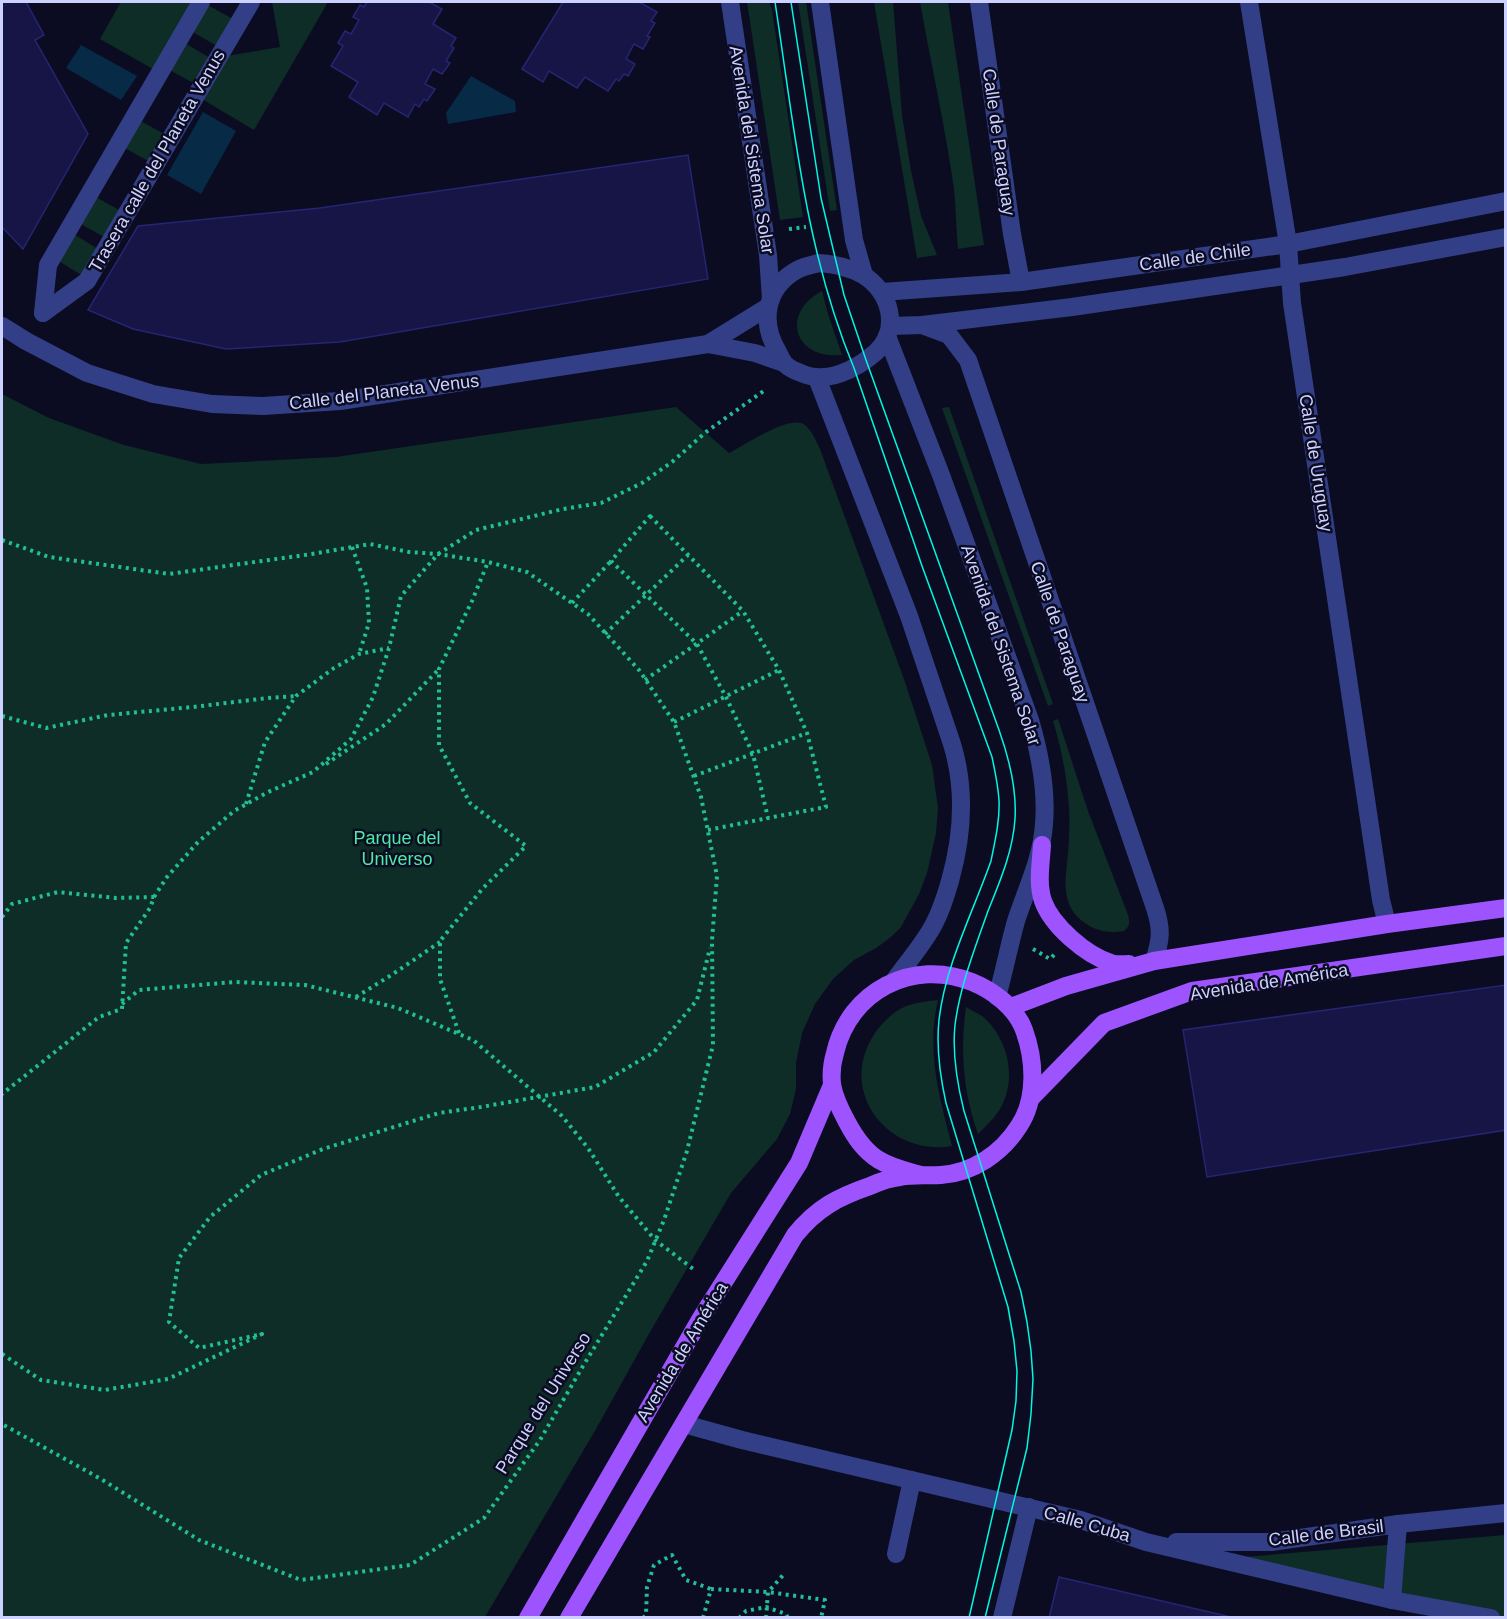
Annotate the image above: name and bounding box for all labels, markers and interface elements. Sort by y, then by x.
street label: Avenida del Sistema Solar [726,44,778,256]
street label: Trasera calle del Planeta Venus [85,46,229,276]
street label: Calle de Paraguay [979,67,1019,217]
street label: Calle de Chile [1138,239,1252,275]
street label: Calle del Planeta Venus [288,370,480,414]
street label: Calle de Uruguay [1295,393,1337,533]
street label: Avenida del Sistema Solar [957,542,1045,748]
street label: Calle de Paraguay [1026,559,1094,705]
park label: Parque del Universo [353,828,441,869]
street label: Avenida de América [1189,959,1350,1004]
street label: Avenida de América [632,1278,732,1426]
street label: Parque del Universo [491,1329,595,1477]
street label: Calle Cuba [1041,1502,1134,1546]
street label: Calle de Brasil [1267,1516,1385,1550]

